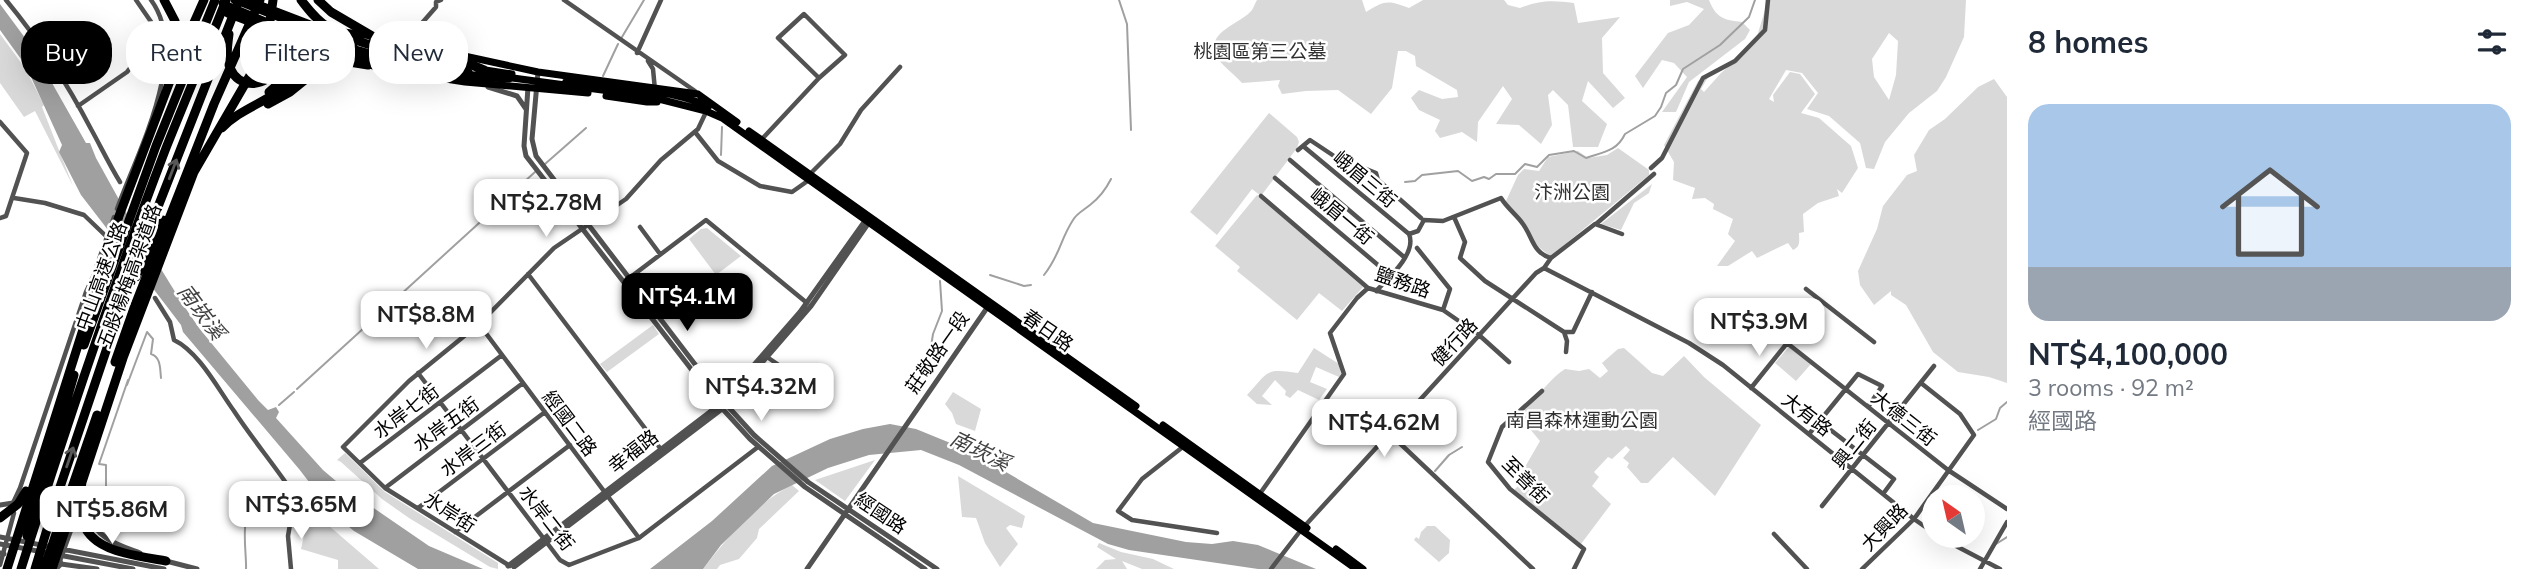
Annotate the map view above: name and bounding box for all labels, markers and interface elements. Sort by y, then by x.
chip: Buy [21,21,112,84]
chip: Rent [126,21,226,84]
chip: Filters [240,21,355,84]
chip: New [369,21,468,84]
text: 8 homes [2028,23,2149,61]
icon: filters [2473,23,2511,61]
park label: 桃園區第三公墓 [1193,39,1327,63]
street label: 峨眉三街 [1328,145,1402,213]
icon: home [2207,149,2333,275]
one-way arrow [167,159,180,181]
pin: NT$2.78M [474,180,618,239]
park label: 汴洲公園 [1534,180,1610,204]
street label: 峨眉一街 [1305,182,1379,250]
text: NT$2.78M [490,187,602,216]
street label: 五股楊梅高架道路 [92,200,166,352]
street label: 中山高速公路 [70,218,132,334]
street label: 鹽務路 [1372,261,1434,303]
pin: NT$4.1M [622,274,752,333]
water label: 南崁溪 [172,278,233,347]
text: NT$4.1M [638,281,736,310]
pin: NT$8.8M [361,292,491,351]
pin: NT$3.9M [1694,298,1824,358]
text: NT$8.8M [377,299,475,328]
street label: 春日路 [1018,304,1078,356]
street label: 莊敬路一段 [900,306,974,398]
text: NT$3.9M [1710,306,1808,335]
street label: 健行路 [1426,313,1482,371]
text: NT$4,100,000 [2028,335,2228,373]
pin: NT$4.32M [689,364,833,423]
text: NT$4.32M [705,371,817,400]
text: 3 rooms · 92 m² [2028,373,2194,402]
street label: 水岸七街 [368,379,444,443]
street label: 經國二路 [538,385,602,461]
street label: 大德三街 [1867,385,1941,451]
street label: 大有路 [1777,387,1837,441]
street label: 水岸五街 [408,392,484,456]
pin: NT$4.62M [1312,400,1456,459]
text: 經國路 [2028,406,2097,435]
text: NT$4.62M [1328,407,1440,436]
park label: 南昌森林運動公園 [1506,408,1658,432]
street label: 興二街 [1827,414,1881,474]
street label: 水岸三街 [435,417,511,481]
street label: 幸福路 [603,424,663,478]
water label: 南崁溪 [946,425,1017,477]
one-way arrow [65,447,77,469]
street label: 至善街 [1497,451,1555,509]
street label: 水岸二街 [514,481,580,555]
pin: NT$3.65M [229,482,373,541]
north arrow [1922,485,1984,548]
map controls [1922,485,1985,548]
pin: NT$5.86M [40,486,184,546]
street label: 水岸街 [420,486,480,538]
street label: 經國路 [851,487,911,539]
text: NT$3.65M [245,489,357,518]
text: NT$5.86M [56,494,168,523]
street label: 大興路 [1856,498,1912,556]

